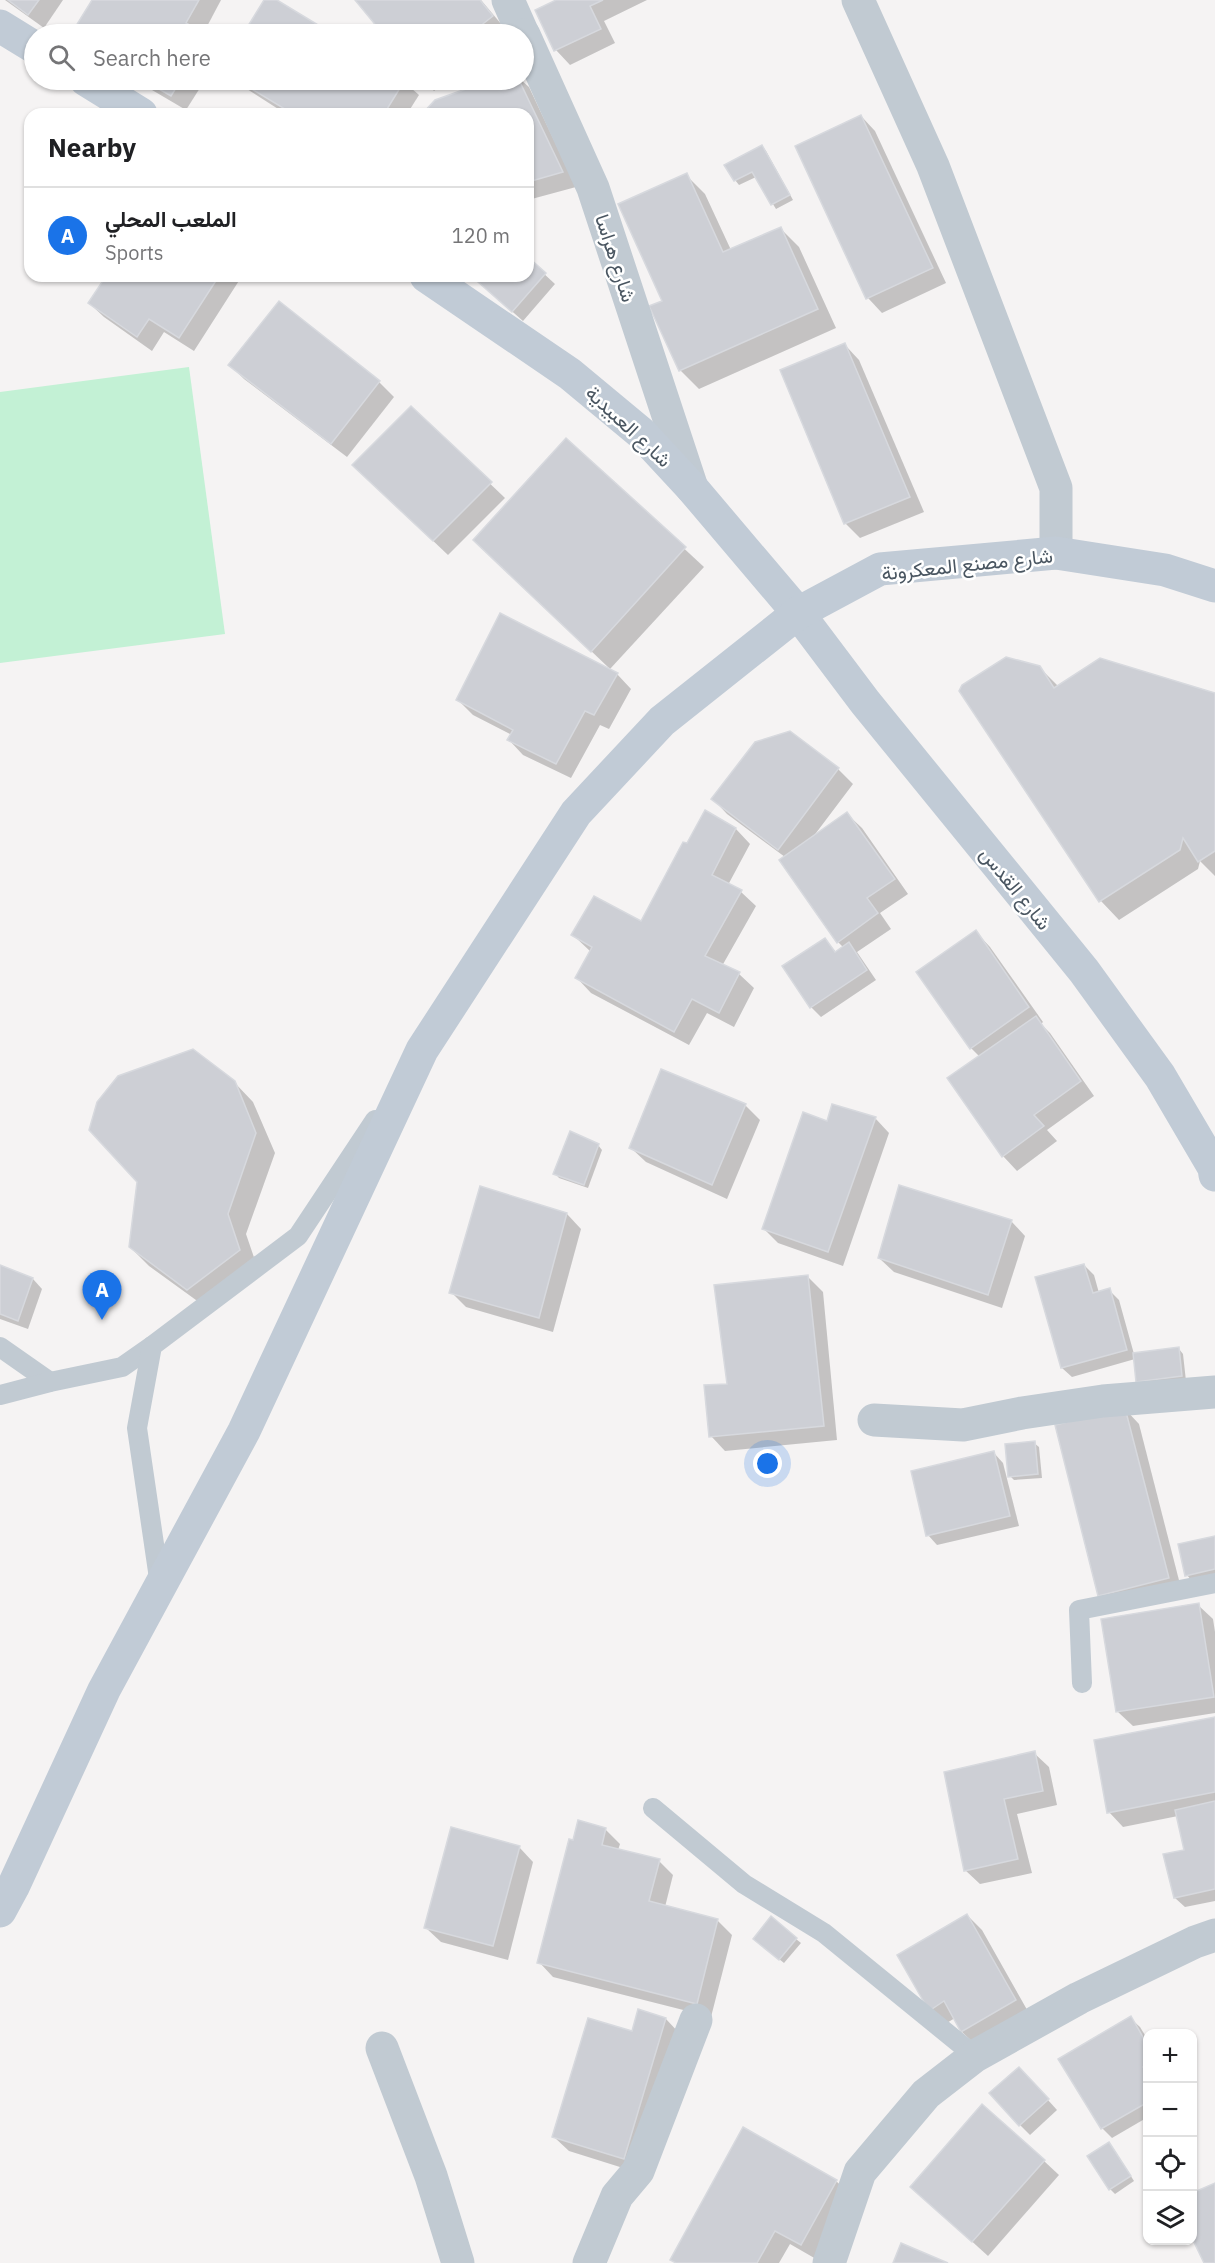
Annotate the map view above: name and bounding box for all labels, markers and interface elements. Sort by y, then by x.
search box [24,24,534,90]
icon: search [45,41,78,74]
text: Search here [93,43,211,72]
text: Nearby [48,130,136,164]
text: الملعب المحلي [105,204,237,233]
street label: شارع هراسا [588,211,643,306]
text: A [61,222,74,249]
text: 120 m [452,222,510,249]
text: Sports [105,239,164,266]
street label: شارع العبيدية [580,379,678,474]
street label: شارع مصنع المعكرونة [880,542,1054,587]
street label: شارع القدس [973,841,1058,936]
pin: A [82,1270,122,1320]
your location [753,1449,782,1478]
map controls [1143,2029,1197,2245]
button: + [1143,2029,1197,2083]
button: − [1143,2083,1197,2137]
button: locate [1143,2137,1197,2191]
button: layers [1143,2191,1197,2245]

